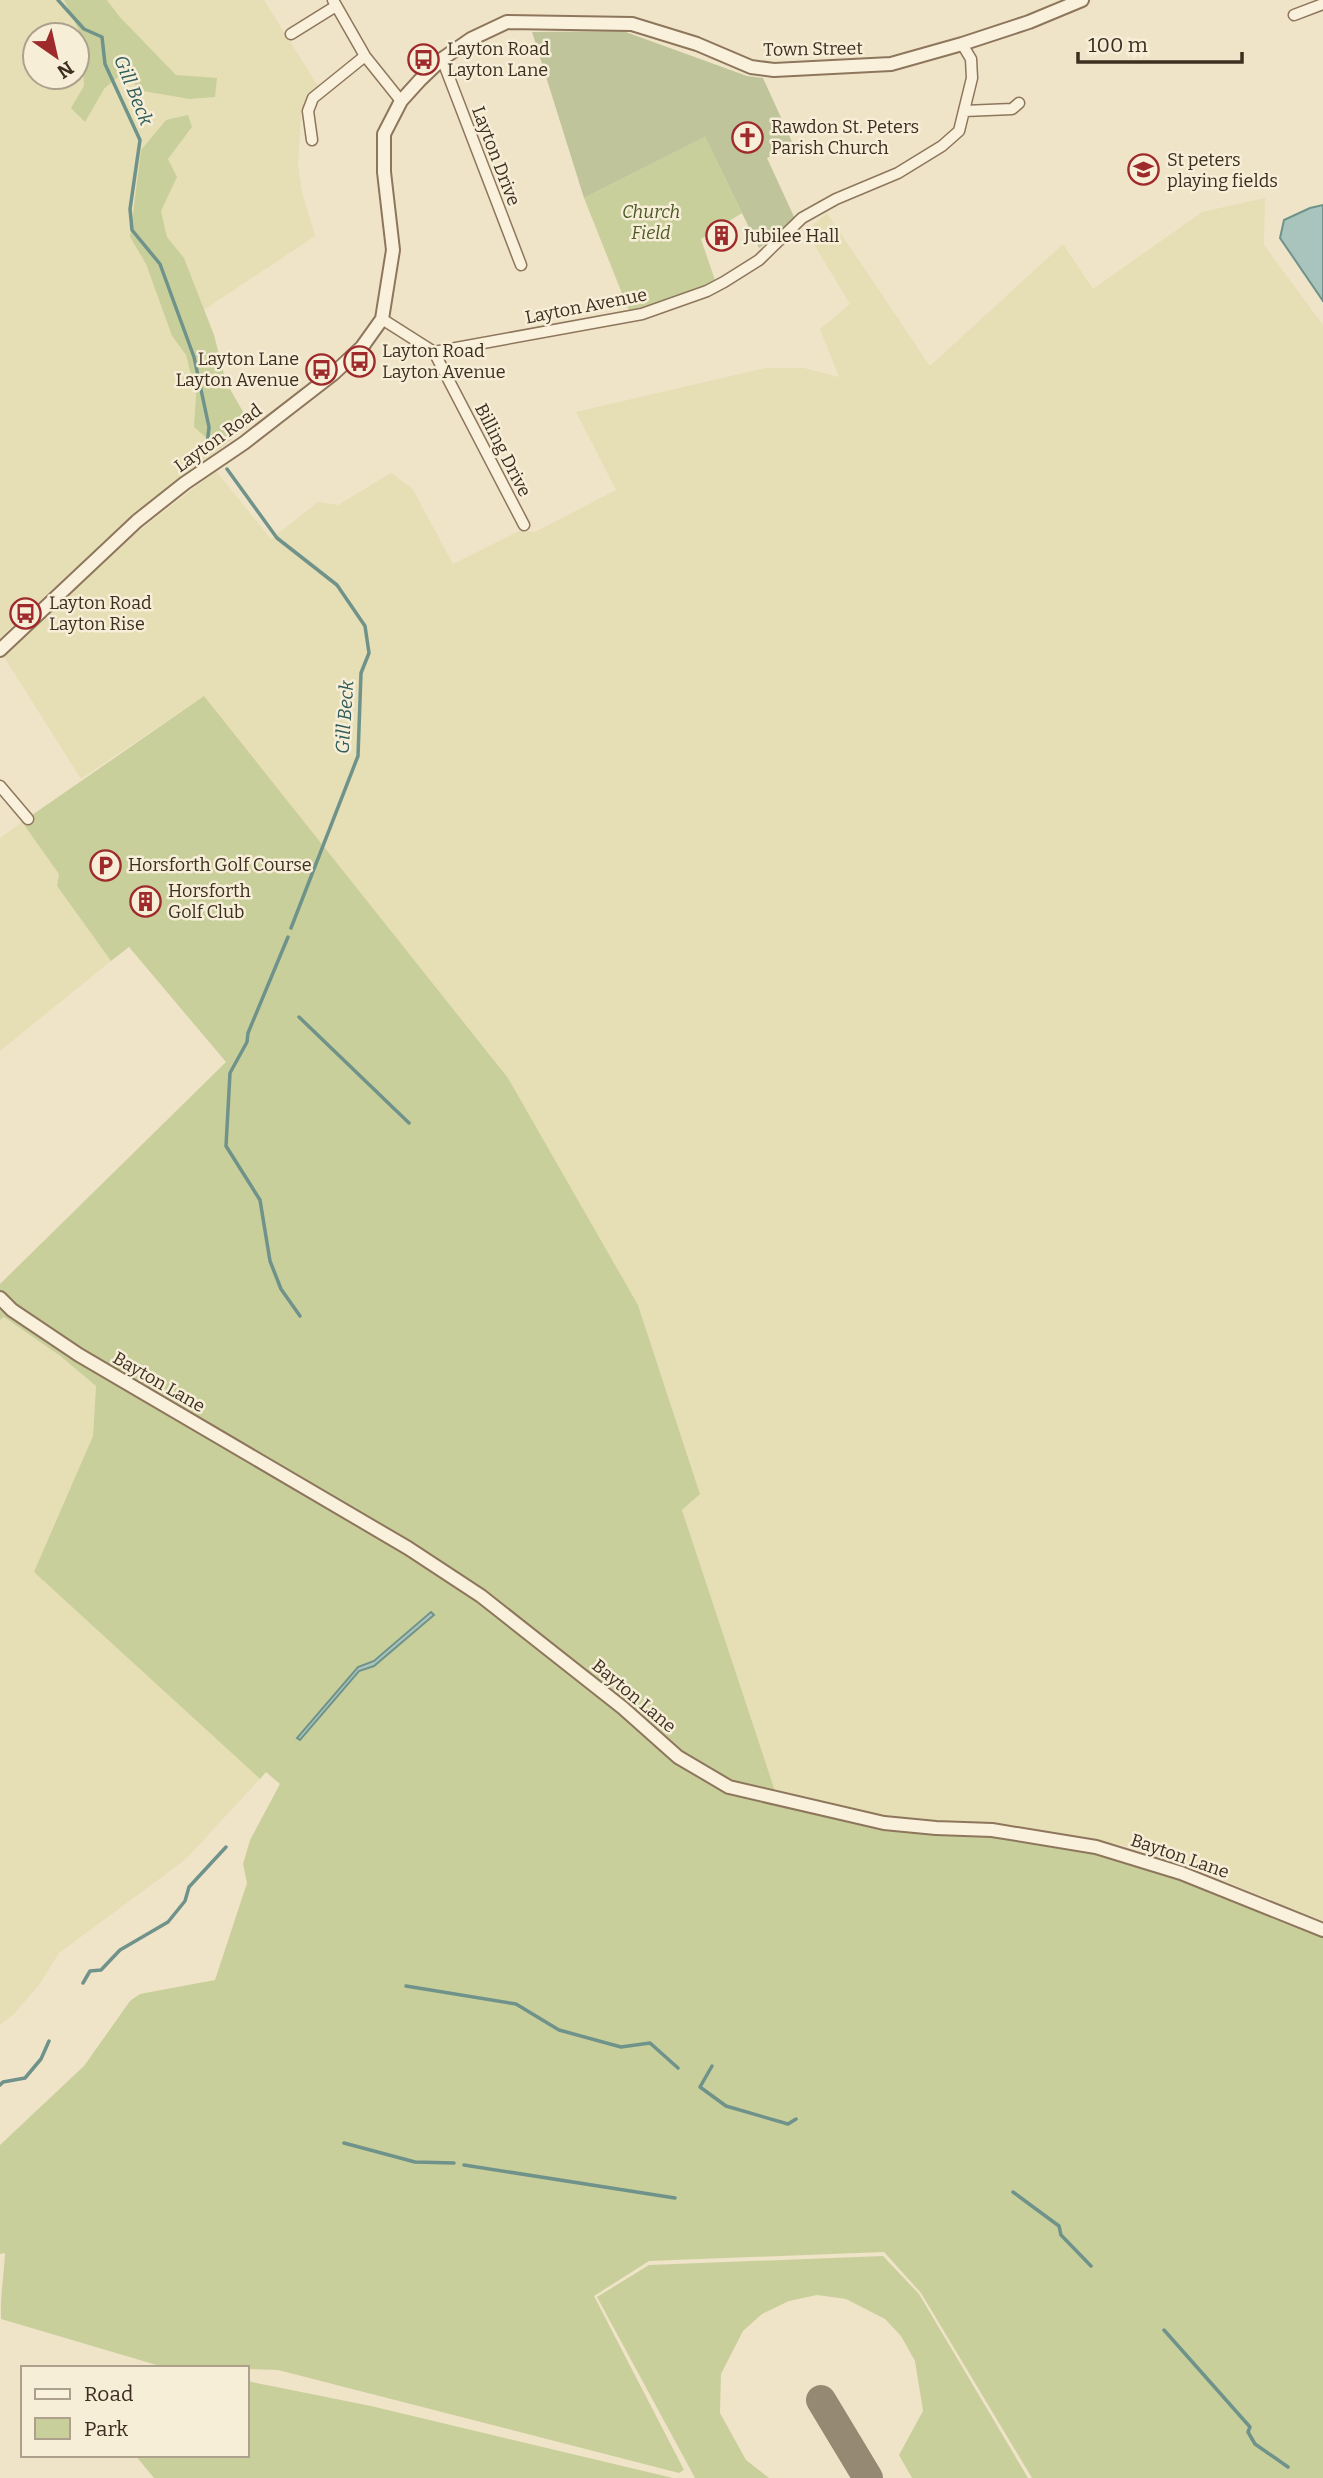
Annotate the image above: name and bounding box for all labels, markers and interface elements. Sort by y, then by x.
north arrow [21,21,91,91]
scale bar [1078,21,1242,65]
text: 100 m [1088,32,1148,58]
street label: Town Street [763,37,864,61]
place label: Layton Road Layton Lane [447,38,550,81]
bus stop icon: Layton Road Layton Lane [407,42,441,76]
water label: Gill Beck [109,52,158,129]
text: N [52,56,78,83]
street label: Layton Drive [467,103,525,209]
place label: Rawdon St. Peters Parish Church [771,116,919,159]
church icon: Rawdon St. Peters Parish Church [731,120,765,154]
place label: St peters playing fields [1167,149,1278,192]
school or university icon: St peters playing fields [1127,153,1161,187]
park label: Church Field [622,201,680,244]
building icon: Jubilee Hall [704,219,738,253]
place label: Jubilee Hall [743,225,839,247]
street label: Layton Avenue [523,283,649,329]
place label: Layton Road Layton Avenue [382,340,506,383]
bus stop icon: Layton Road Layton Avenue [342,344,376,378]
place label: Layton Lane Layton Avenue [175,348,299,391]
bus stop icon: Layton Lane Layton Avenue [305,352,339,386]
street label: Layton Road [170,399,266,477]
street label: Billing Drive [470,400,536,500]
place label: Layton Road Layton Rise [49,592,152,635]
bus stop icon: Layton Road Layton Rise [9,596,43,630]
water label: Gill Beck [330,679,359,755]
parking icon: Horsforth Golf Course [88,848,122,882]
place label: Horsforth Golf Course [128,854,312,876]
place label: Horsforth Golf Club [168,880,251,923]
building icon: Horsforth Golf Club [128,884,162,918]
street label: Bayton Lane [109,1347,209,1417]
street label: Bayton Lane [588,1655,680,1737]
street label: Bayton Lane [1128,1829,1232,1883]
legend [21,2366,248,2457]
text: Road [84,2381,133,2407]
text: Park [84,2416,128,2442]

